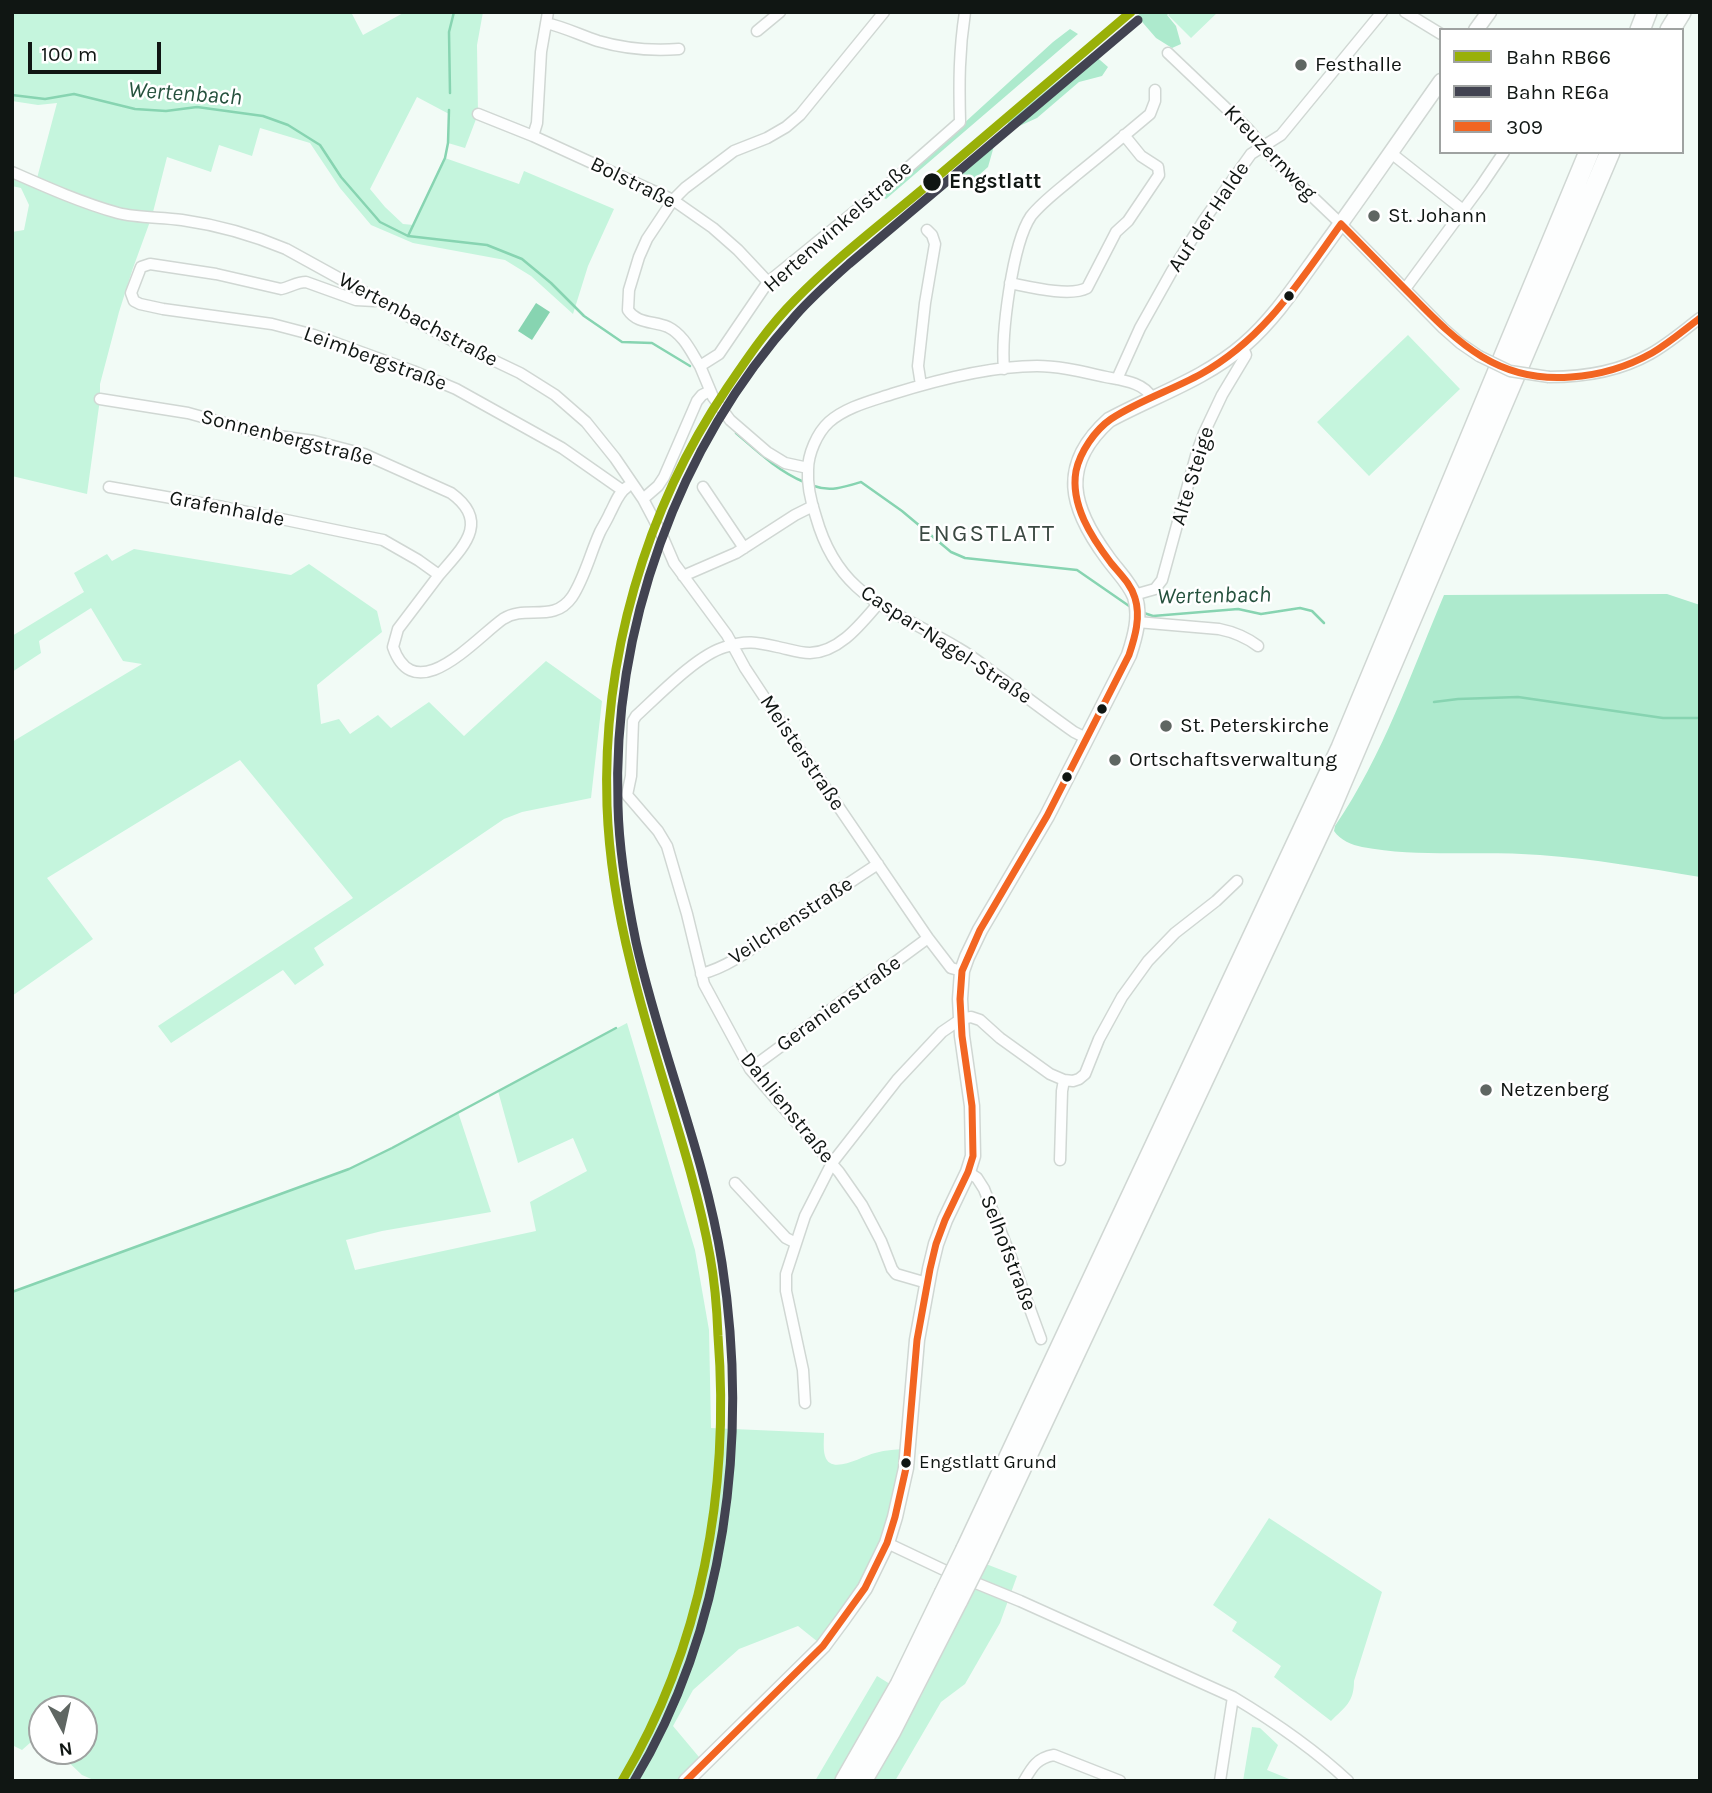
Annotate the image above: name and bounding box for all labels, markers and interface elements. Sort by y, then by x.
scale bar [32,28,164,72]
legend [1439,28,1684,154]
text: 100 m [41,42,98,66]
text: Bahn RB66 [1506,45,1611,69]
place label: Festhalle [1315,52,1402,78]
marker: Festhalle [1293,57,1309,73]
water label: Wertenbach [127,76,243,112]
text: Bahn RE6a [1506,80,1609,104]
street label: Kreuzernweg [1218,100,1322,206]
text: 309 [1506,115,1543,139]
street label: Bolstraße [586,151,680,215]
street label: Hertenwinkelstraße [759,156,917,298]
street label: Auf der Halde [1163,157,1255,277]
place label: Engstlatt [949,169,1041,195]
marker: Engstlatt [921,171,943,193]
place label: St. Johann [1388,203,1487,229]
marker: St. Johann [1366,208,1382,224]
street label: Wertenbachstraße [334,267,502,373]
unlabelled marker [1282,289,1296,303]
street label: Leimbergstraße [300,321,450,397]
street label: Sonnenbergstraße [198,404,376,472]
street label: Alte Steige [1166,424,1220,528]
street label: Grafenhalde [167,486,287,532]
district label: ENGSTLATT [919,520,1055,548]
street label: Caspar-Nagel-Straße [856,580,1036,710]
water label: Wertenbach [1157,581,1271,611]
street label: Meisterstraße [754,690,850,816]
unlabelled marker [1095,702,1109,716]
place label: St. Peterskirche [1180,713,1329,739]
marker: St. Peterskirche [1158,718,1174,734]
place label: Ortschaftsverwaltung [1129,747,1337,773]
marker: Ortschaftsverwaltung [1107,752,1123,768]
unlabelled marker [1060,770,1074,784]
street label: Veilchenstraße [724,872,858,970]
street label: Geranienstraße [772,950,906,1058]
street label: Dahlienstraße [735,1047,839,1169]
place label: Netzenberg [1500,1077,1609,1103]
marker: Netzenberg [1478,1082,1494,1098]
street label: Selhofstraße [974,1192,1042,1314]
place label: Engstlatt Grund [919,1452,1057,1474]
marker: Engstlatt Grund [899,1456,913,1470]
north arrow [28,1695,98,1765]
text: N [57,1737,74,1761]

